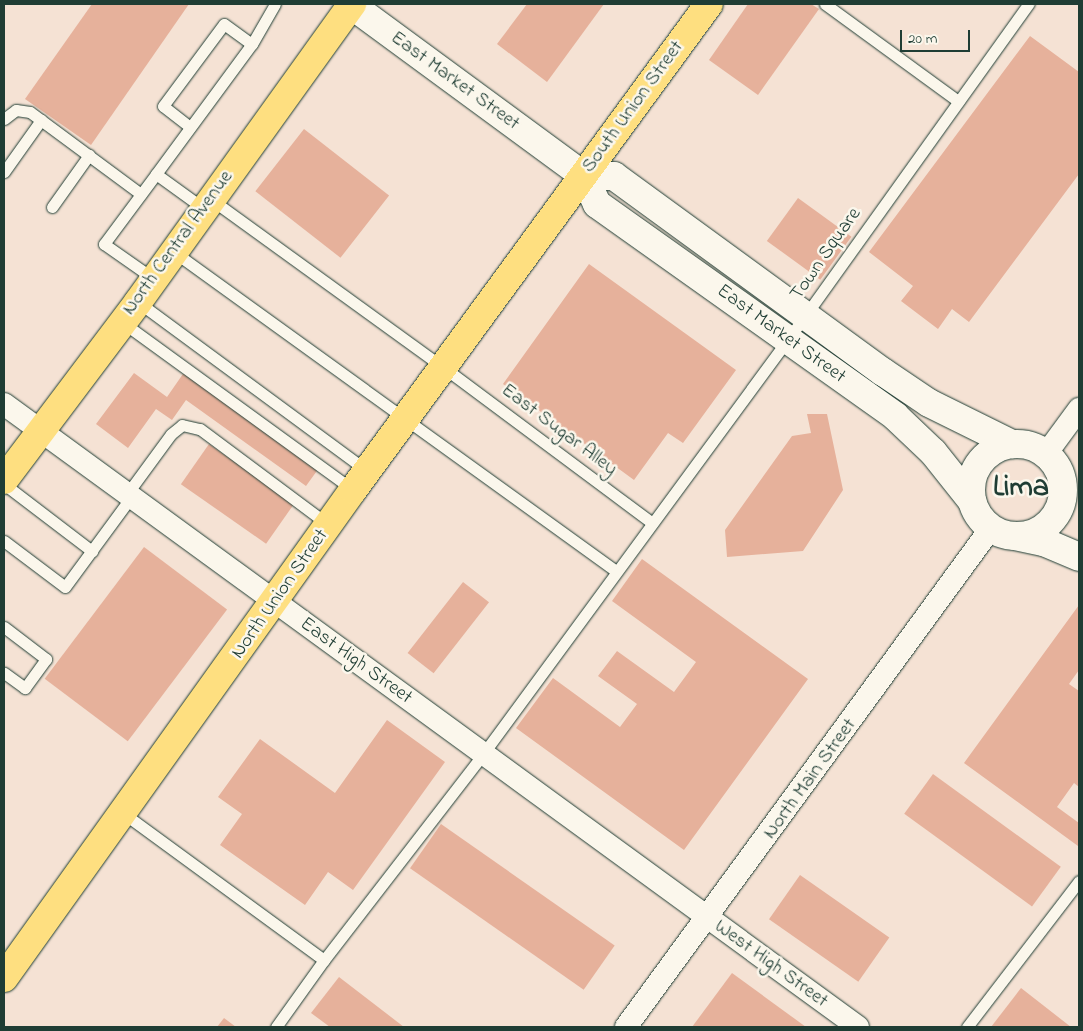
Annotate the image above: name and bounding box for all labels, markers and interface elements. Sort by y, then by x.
scale bar [903,20,973,52]
street label: East Market Street [386,26,524,136]
text: 20 m [908,28,937,50]
street label: South Union Street [577,36,689,178]
street label: North Central Avenue [117,166,239,320]
street label: Town Square [785,203,867,305]
street label: East Market Street [712,279,850,389]
street label: East Sugar Alley [496,379,622,481]
district label: Lima [993,470,1049,506]
street label: North Union Street [226,524,334,664]
street label: East High Street [295,612,417,710]
street label: North Main Street [758,714,862,844]
street label: West High Street [709,915,833,1013]

